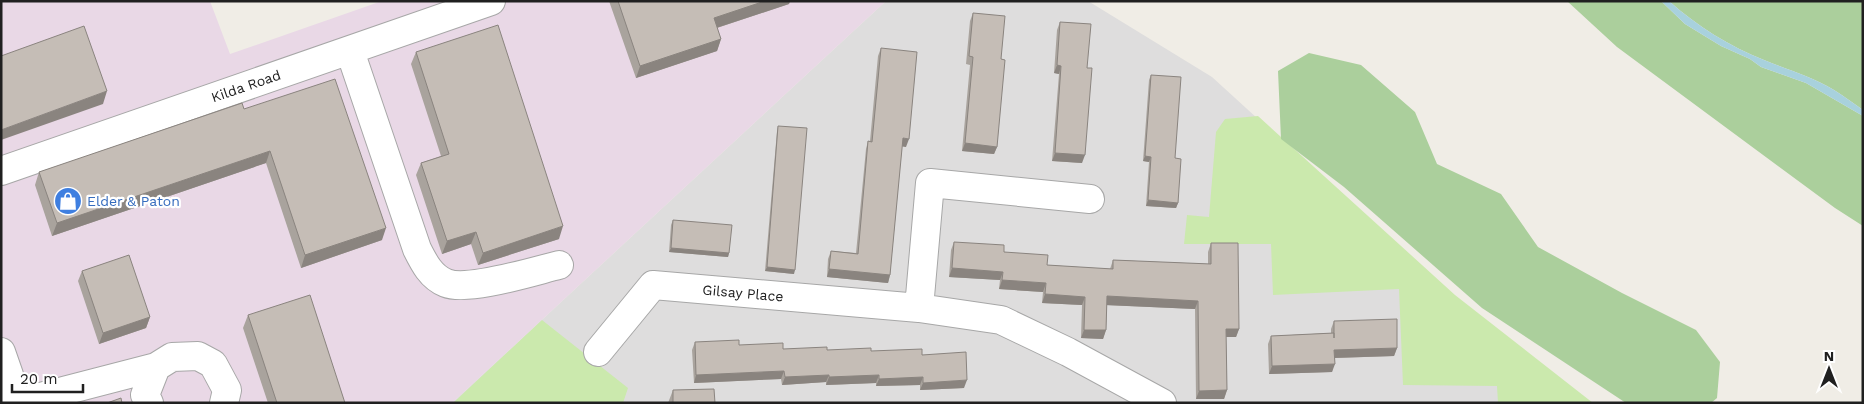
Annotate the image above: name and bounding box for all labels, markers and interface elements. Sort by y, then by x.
street label: Kilda Road [209,67,283,105]
shop icon: Elder & Paton [53,186,83,216]
place label: Elder & Paton [87,193,180,209]
street label: Gilsay Place [702,281,784,305]
north arrow [1804,344,1854,394]
text: N [1824,348,1834,364]
scale bar [12,362,84,394]
text: 20 m [20,370,58,388]

